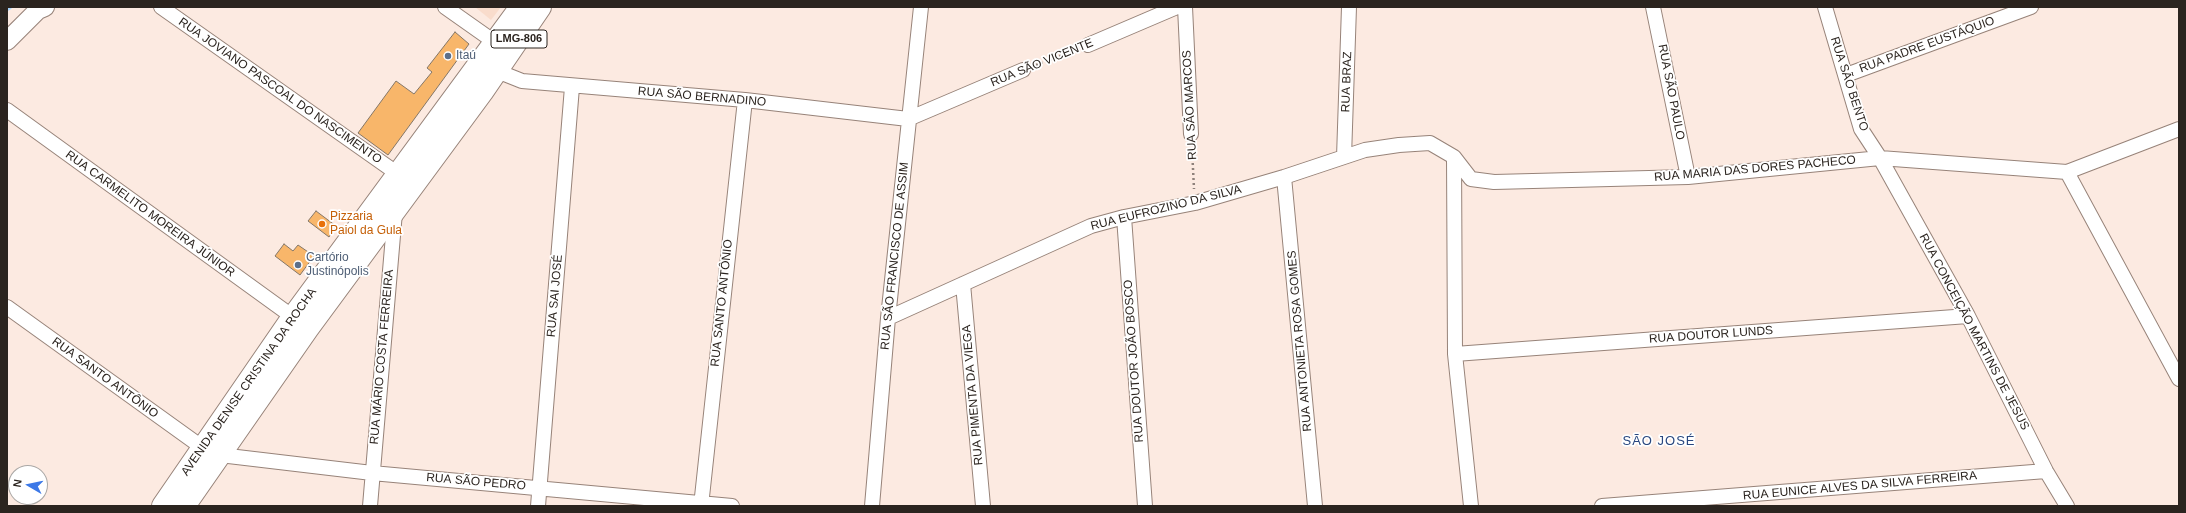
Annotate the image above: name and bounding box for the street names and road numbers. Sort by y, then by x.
street label: RUA PADRE EUSTÁQUIO [1857,14,1997,76]
street label: RUA JOVIANO PASCOAL DO NASCIMENTO [176,15,384,167]
road number: LMG-806 [491,30,547,48]
street label: RUA SÃO BENTO [1827,35,1871,133]
street label: RUA SÃO VICENTE [989,36,1095,90]
street label: RUA SÃO PAULO [1655,43,1687,141]
street label: RUA SÃO MARCOS [1180,50,1200,160]
street label: RUA BRAZ [1339,51,1355,113]
street label: RUA SÃO BERNADINO [637,84,767,110]
street label: RUA CARMELITO MOREIRA JÚNIOR [63,148,237,280]
street label: RUA MARIA DAS DORES PACHECO [1654,153,1856,185]
street label: RUA SÃO FRANCISCO DE ASSIM [878,161,912,351]
street label: RUA EUFROZINO DA SILVA [1089,182,1243,234]
street label: RUA CONCEIÇÃO MARTINS DE JESUS [1916,231,2032,433]
street label: RUA SANTO ANTÔNIO [708,239,736,367]
street label: RUA ANTONIETA ROSA GOMES [1285,250,1315,432]
street label: RUA SAI JOSÉ [544,254,566,338]
street label: RUA MÁRIO COSTA FERREIRA [367,269,397,445]
street label: RUA DOUTOR JOÃO BOSCO [1121,279,1147,443]
street label: AVENIDA DENISE CRISTINA DA ROCHA [178,285,320,479]
street label: RUA DOUTOR LUNDS [1648,323,1774,347]
street label: RUA PIMENTA DA VIEGA [960,324,986,466]
street label: RUA SANTO ANTÔNIO [49,335,161,421]
street label: RUA EUNICE ALVES DA SILVA FERREIRA [1742,469,1978,503]
street label: RUA SÃO PEDRO [426,470,526,494]

